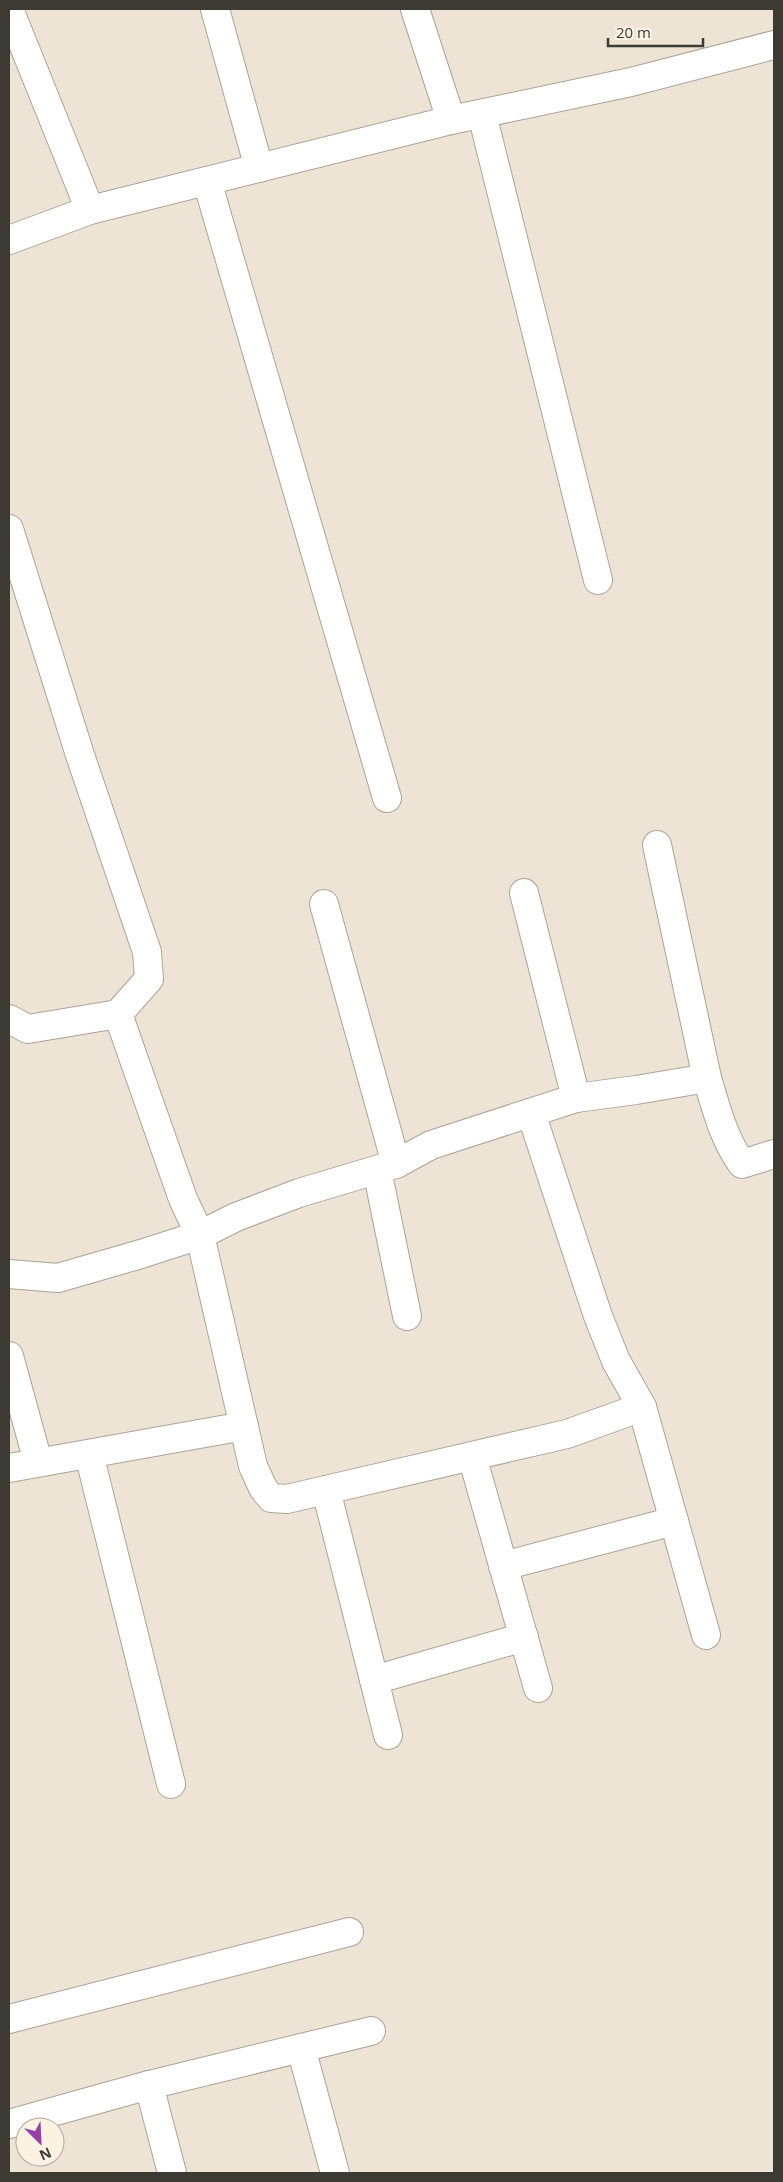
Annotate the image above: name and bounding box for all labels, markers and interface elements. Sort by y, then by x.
scale bar [608,15,703,47]
text: 20 m [616,22,651,42]
north arrow [15,2117,65,2167]
text: N [36,2143,55,2165]

